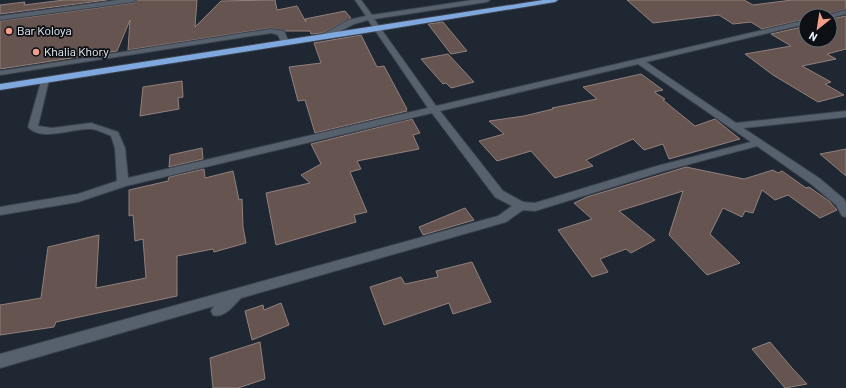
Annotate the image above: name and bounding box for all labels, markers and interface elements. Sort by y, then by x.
north arrow [798,8,838,48]
place label: Bar Koloya [17,23,72,37]
marker: Bar Koloya [4,26,14,36]
text: N [806,30,819,45]
place label: Khalia Khory [44,44,109,58]
marker: Khalia Khory [31,47,41,57]

